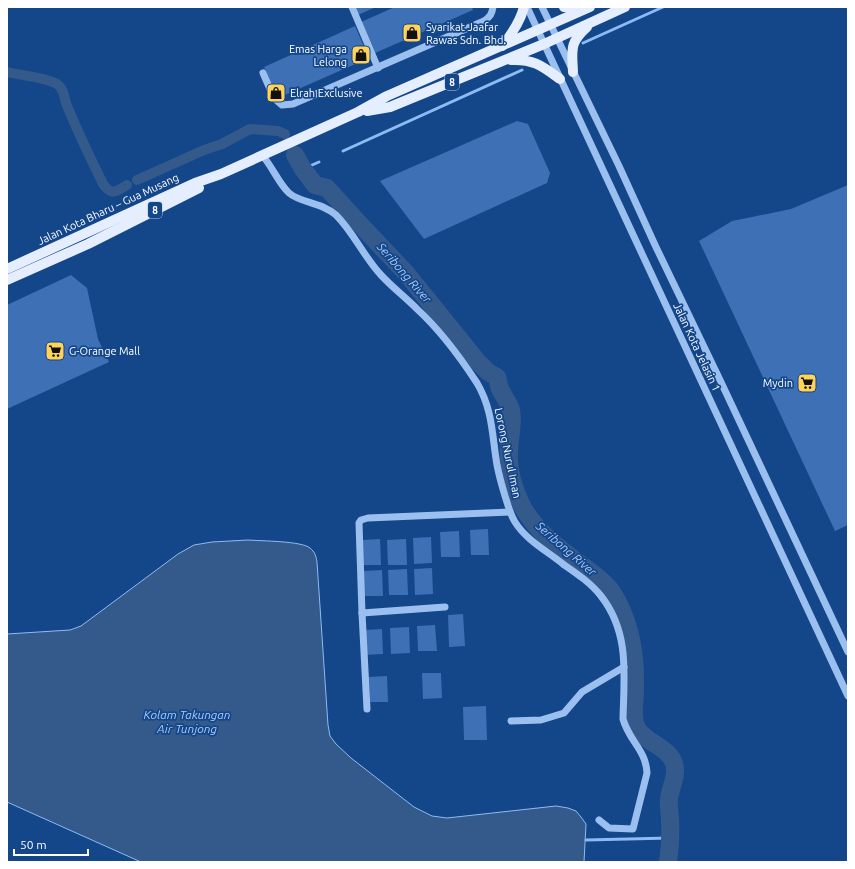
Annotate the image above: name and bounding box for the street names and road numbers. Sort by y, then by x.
road number: 8 [445,74,459,90]
street label: Jalan Kota Bharu – Gua Musang [36,171,180,247]
road number: 8 [148,202,162,218]
street label: Jalan Kota Jelasin 1 [671,301,723,393]
street label: Lorong Nurul Iman [493,407,523,499]

